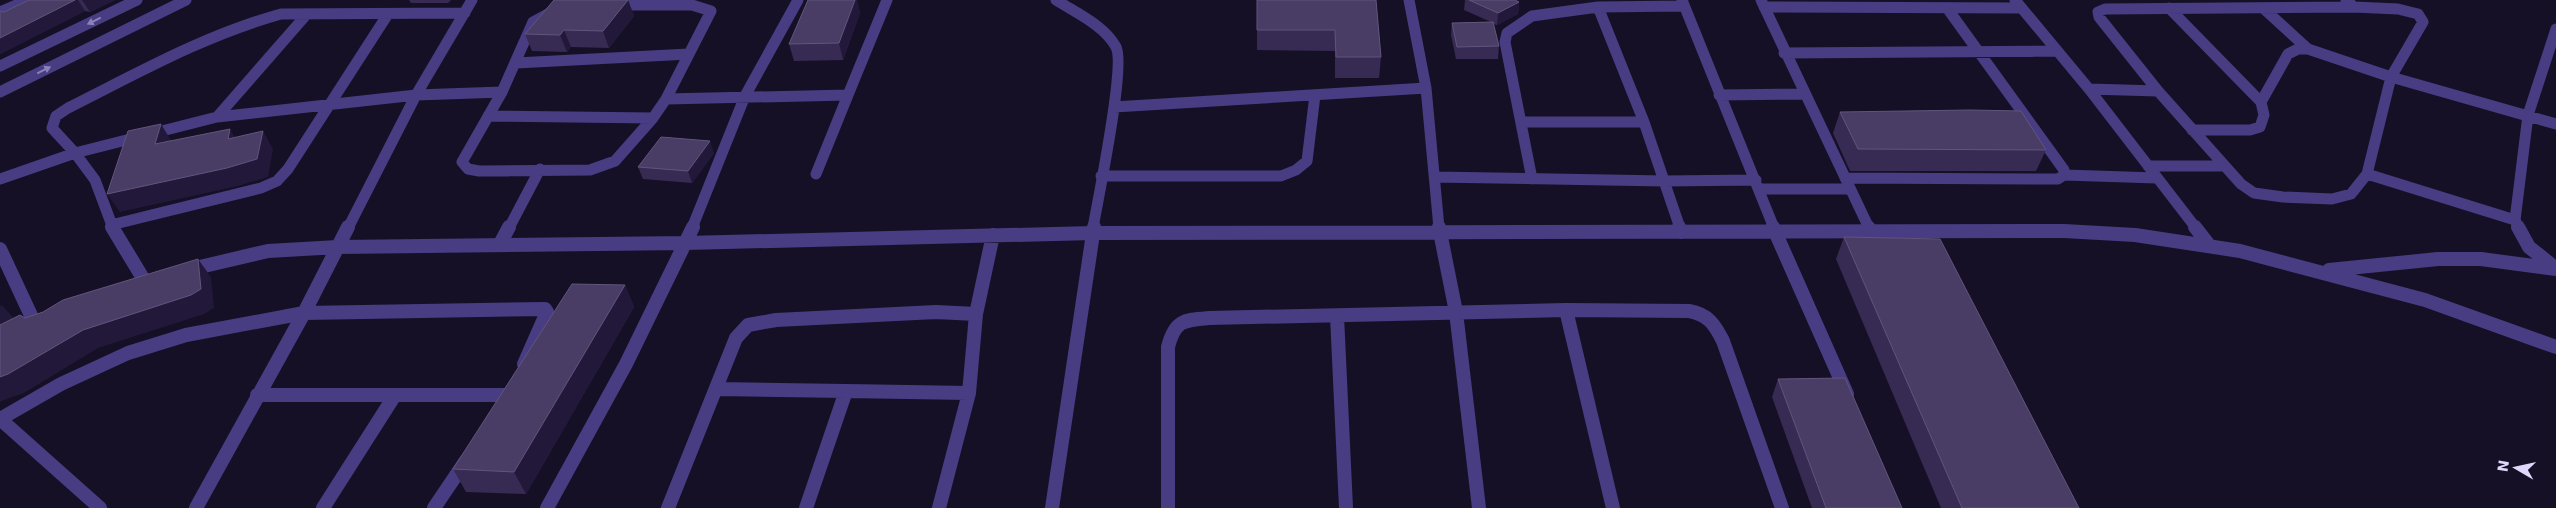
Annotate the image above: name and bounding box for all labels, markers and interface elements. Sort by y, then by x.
one-way arrow [86,17,101,25]
one-way arrow [37,66,51,74]
north arrow [2491,443,2541,493]
text: N [2494,459,2512,473]

